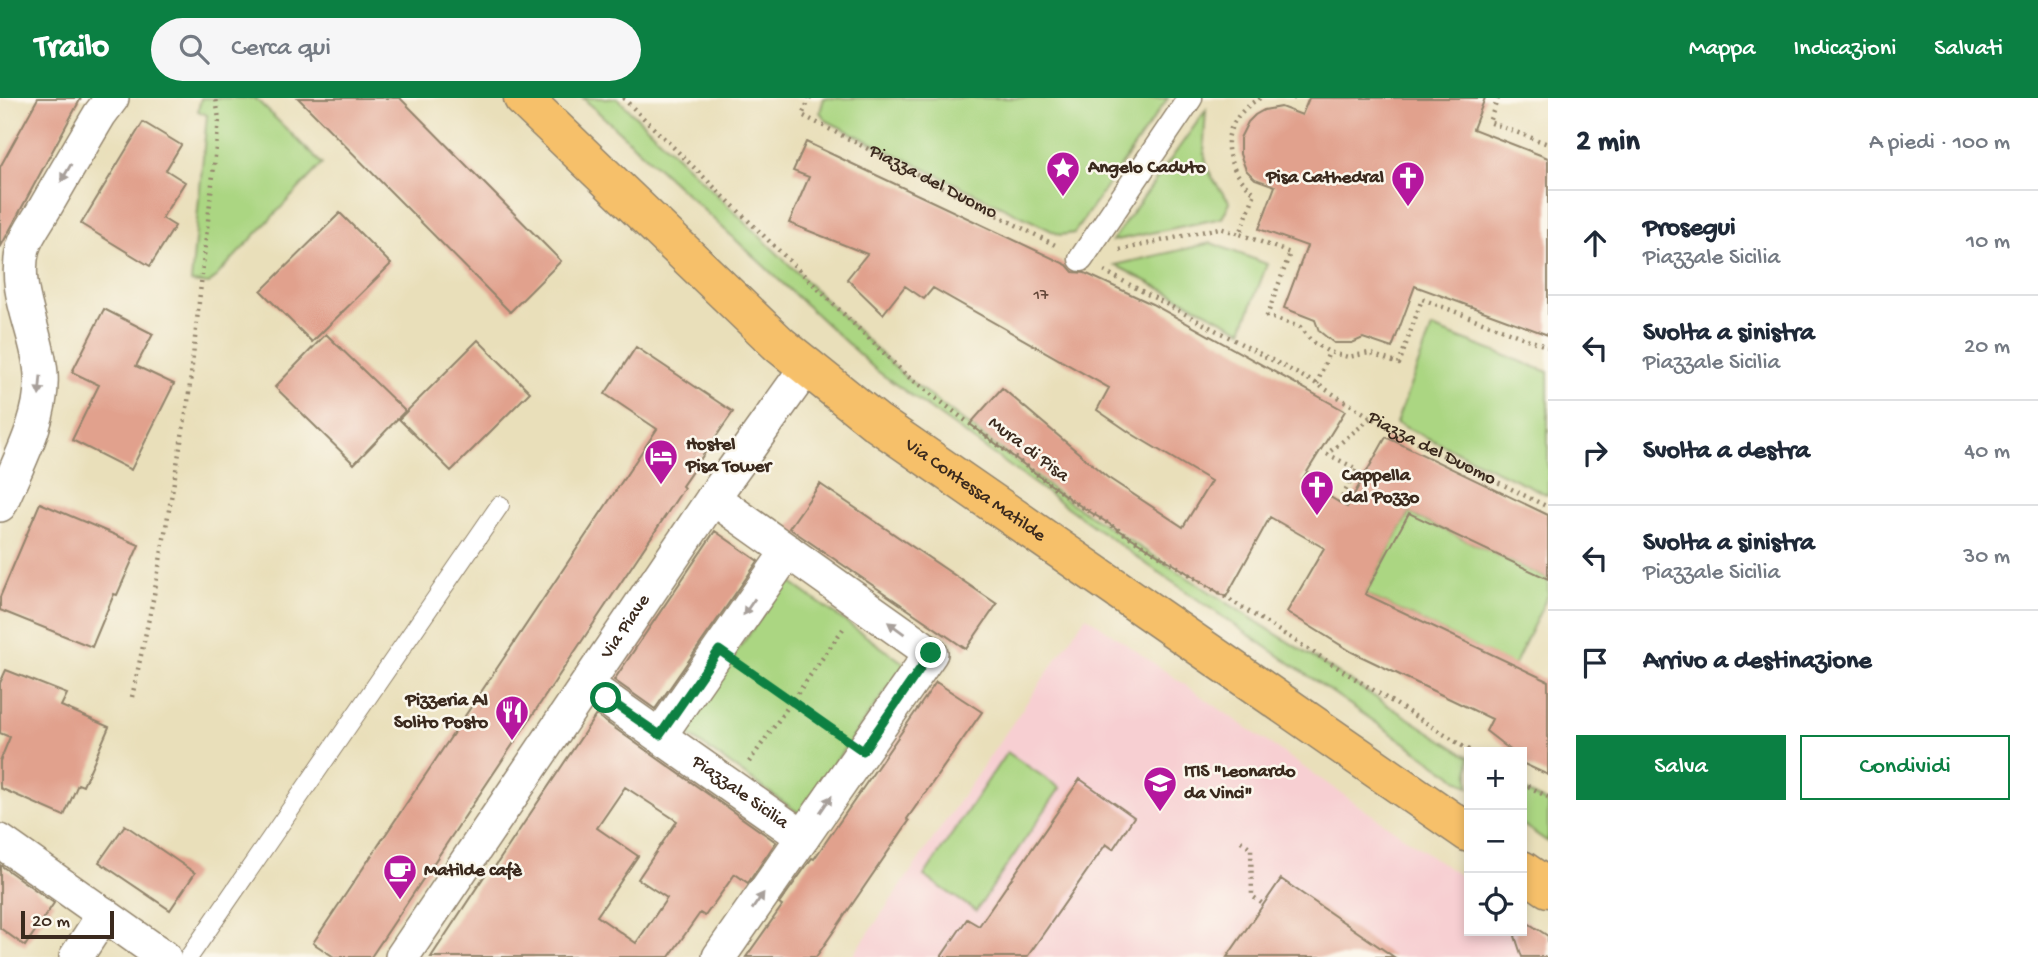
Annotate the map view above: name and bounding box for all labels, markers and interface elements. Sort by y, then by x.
search box [151,18,641,81]
text: Trailo [35,30,109,68]
icon: search [175,30,213,68]
text: Cerca qui [231,34,331,65]
text: Mappa [1689,35,1756,64]
text: Indicazioni [1794,35,1896,64]
text: Salvati [1934,35,2003,64]
text: 2 min [1576,126,1640,161]
text: A piedi · 100 m [1869,130,2010,157]
street label: Piazza del Duomo [864,139,1001,225]
place icon: Angelo Caduto [1044,149,1082,198]
place label: Angelo Caduto [1087,157,1206,180]
church icon: Pisa Cathedral [1389,159,1427,208]
one-way arrow [60,163,72,182]
place label: Pisa Cathedral [1265,167,1384,190]
text: Prosegui [1643,214,1736,245]
icon: ahead [1576,224,1614,262]
text: 10 m [1966,229,2010,256]
text: Piazzale Sicilia [1643,245,1780,272]
house number: 17 [1033,287,1049,306]
text: Svolta a sinistra [1643,319,1815,350]
icon: left [1576,329,1614,367]
text: 20 m [1964,334,2010,361]
text: Piazzale Sicilia [1643,350,1780,377]
one-way arrow [34,375,45,397]
street label: Piazza del Duomo [1362,406,1500,491]
street label: Mura di Pisa [983,412,1074,489]
street label: Via Contessa Matilde [899,433,1050,548]
place label: Hostel Pisa Tower [685,434,773,479]
icon: right [1576,434,1614,472]
hotel icon: Hostel Pisa Tower [642,437,680,486]
text: Svolta a destra [1643,437,1810,468]
text: 40 m [1964,439,2010,466]
place label: Cappella dal Pozzo [1341,465,1419,510]
church icon: Cappella dal Pozzo [1298,468,1336,517]
text: Svolta a sinistra [1643,529,1815,560]
icon: left [1576,539,1614,577]
text: 30 m [1963,544,2010,571]
text: Piazzale Sicilia [1643,560,1780,587]
street label: Via Piave [595,590,656,664]
one-way arrow [742,598,756,616]
one-way arrow [887,621,905,635]
route end [915,637,946,668]
icon: arrive [1576,644,1614,682]
text: Arrivo a destinazione [1643,647,1872,678]
route start [590,682,621,713]
place label: Pizzeria Al Solito Posto [394,690,488,735]
restaurant icon: Pizzeria Al Solito Posto [493,693,531,742]
button: Salva [1576,735,1786,800]
button: Condividi [1800,735,2010,800]
map controls [1464,747,1527,936]
button: + [1464,747,1527,810]
street label: Piazzale Sicilia [686,750,794,835]
place label: ITIS "Leonardo da Vinci" [1184,761,1296,806]
school or university icon: ITIS "Leonardo da Vinci" [1141,764,1179,813]
one-way arrow [819,795,833,813]
button: − [1464,810,1527,873]
cafe icon: Matilde cafè [381,852,419,901]
place label: Matilde cafè [424,860,523,883]
button: locate [1464,873,1527,936]
one-way arrow [751,892,765,910]
scale bar [21,908,114,940]
text: 20 m [32,911,70,934]

